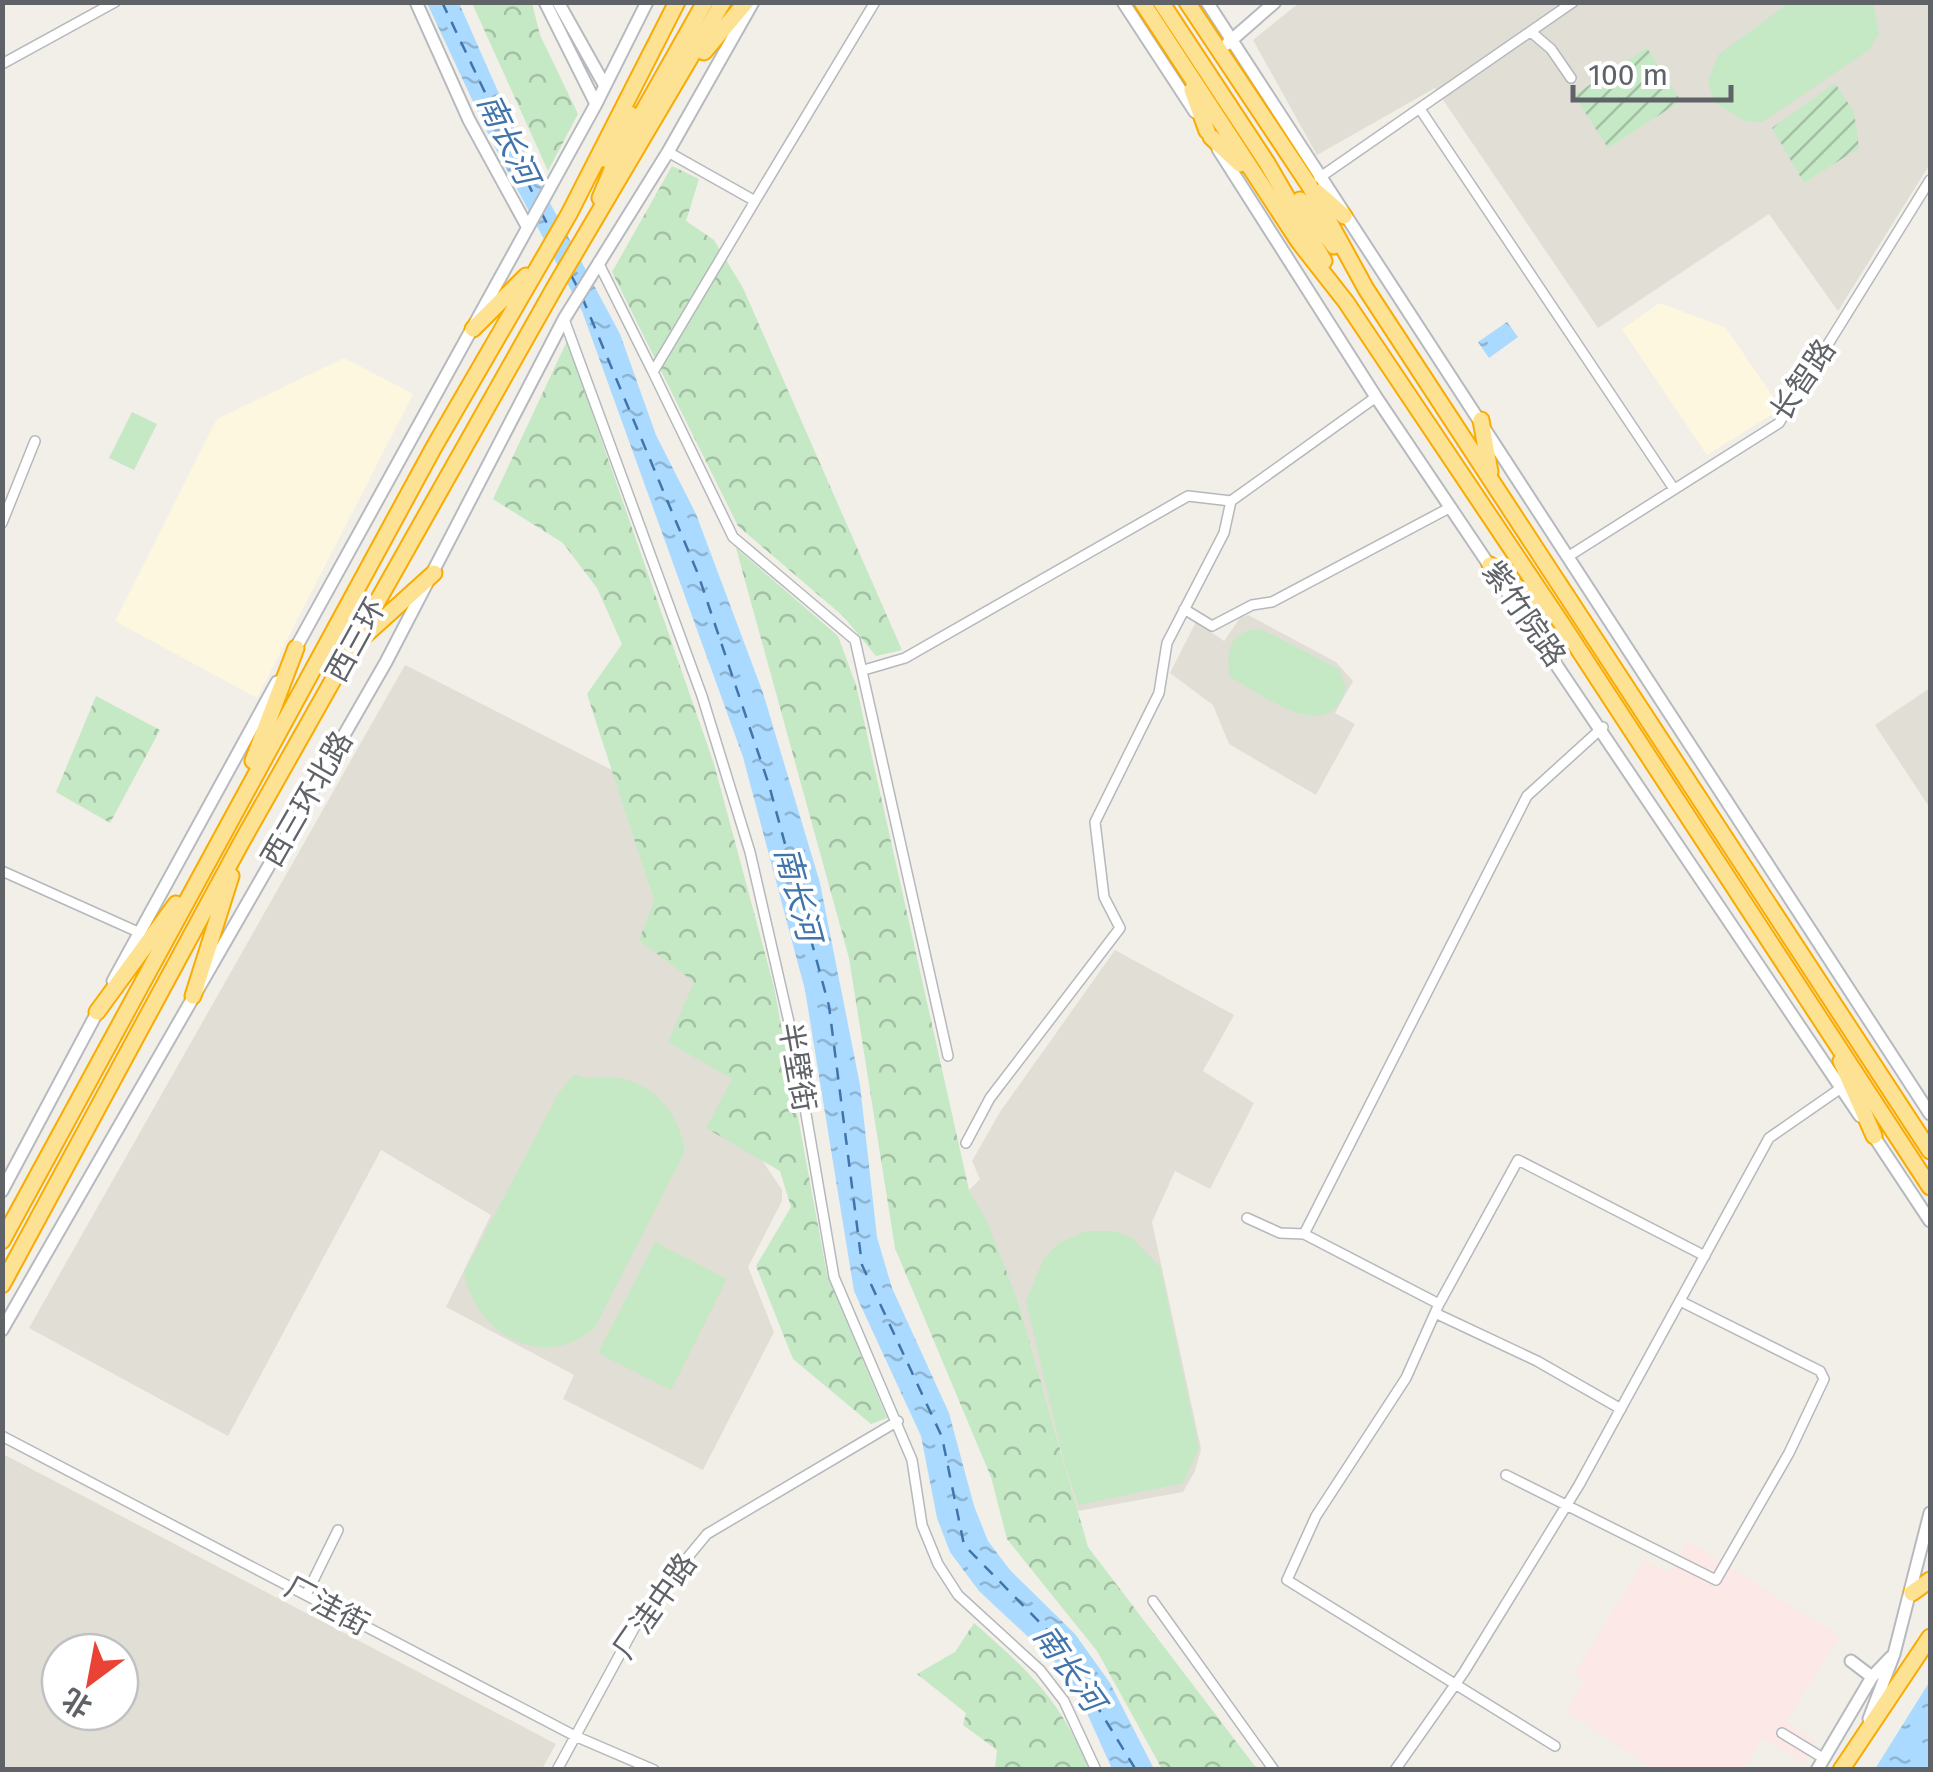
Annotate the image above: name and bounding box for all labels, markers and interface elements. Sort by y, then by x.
scale bar [1573,40,1730,102]
text: 100 m [1588,57,1668,93]
water label: 南长河 [470,88,549,196]
street label: 长智路 [1763,333,1843,427]
street label: 紫竹院路 [1475,555,1573,673]
street label: 西三环 [318,592,394,688]
street label: 西三环北路 [254,725,360,873]
water label: 南长河 [767,843,830,951]
street label: 半壁街 [771,1020,823,1114]
street label: 厂洼中路 [606,1547,704,1665]
street label: 厂洼街 [279,1569,375,1643]
water label: 南长河 [1026,1618,1116,1723]
north arrow [40,1632,140,1732]
text: 北 [56,1681,98,1724]

